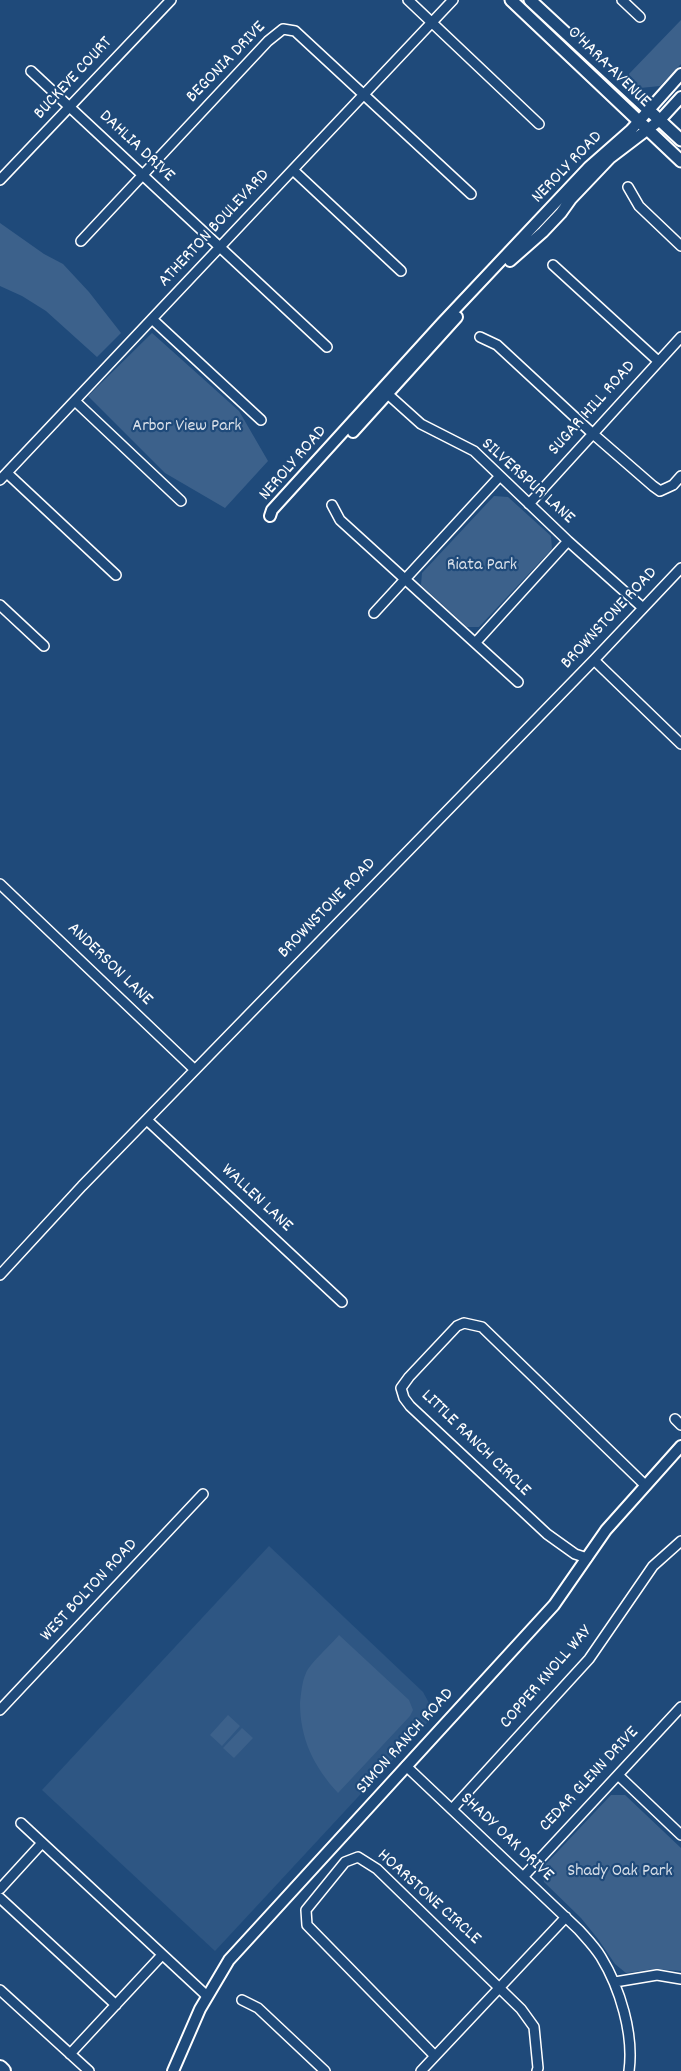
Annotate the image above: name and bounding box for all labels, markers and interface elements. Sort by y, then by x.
street label: BEGONIA DRIVE [183,18,271,108]
street label: O'HARA AVENUE [562,23,654,113]
street label: BUCKEYE COURT [30,33,118,125]
street label: DAHLIA DRIVE [94,106,178,188]
street label: NEROLY ROAD [528,127,608,209]
street label: ATHERTON BOULEVARD [155,166,275,292]
street label: SUGAR HILL ROAD [545,357,641,461]
park label: Arbor View Park [132,417,242,439]
street label: NEROLY ROAD [256,422,332,506]
street label: SILVERSPUR LANE [476,434,578,530]
park label: Riata Park [447,556,517,578]
street label: BROWNSTONE ROAD [557,563,663,675]
street label: BROWNSTONE ROAD [274,854,382,964]
street label: ANDERSON LANE [62,919,156,1011]
street label: WALLEN LANE [216,1160,296,1238]
street label: LITTLE RANCH CIRCLE [416,1386,534,1502]
street label: WEST BOLTON ROAD [37,1535,143,1647]
street label: COPPER KNOLL WAY [496,1622,598,1734]
street label: SIMON RANCH ROAD [353,1684,459,1800]
street label: CEDAR GLENN DRIVE [536,1723,644,1837]
street label: SHADY OAK DRIVE [455,1789,557,1887]
street label: HOARSTONE CIRCLE [372,1846,484,1950]
park label: Shady Oak Park [567,1862,673,1884]

